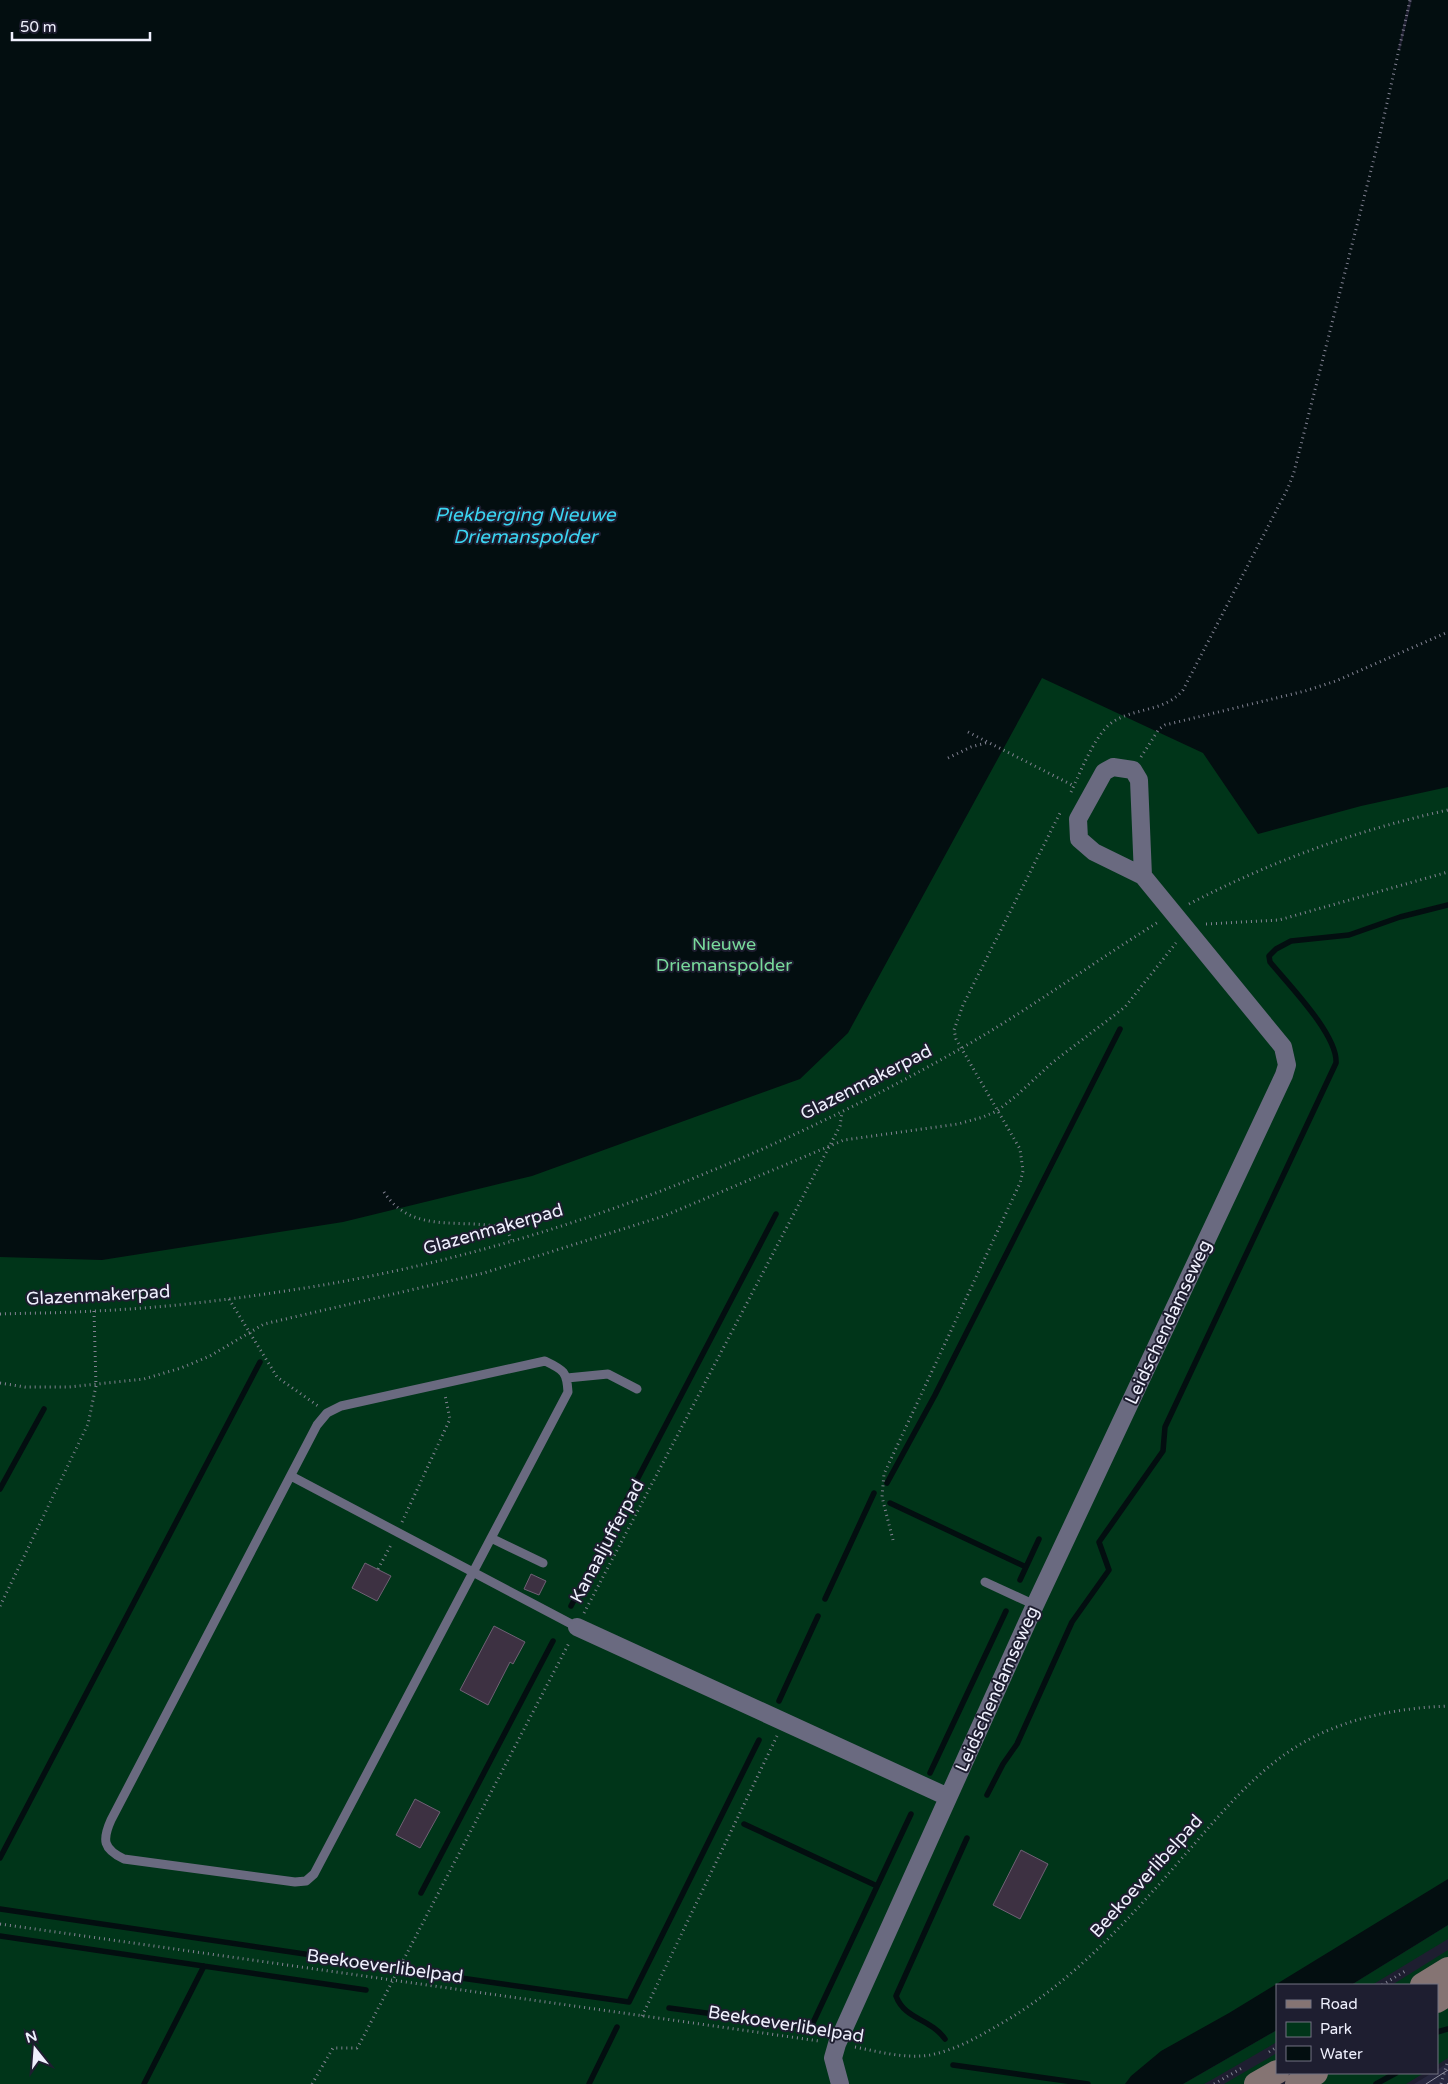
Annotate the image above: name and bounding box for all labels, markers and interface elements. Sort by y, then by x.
scale bar [12,10,150,42]
text: 50 m [20,18,57,36]
water label: Piekberging Nieuwe Driemanspolder [434,504,617,548]
park label: Nieuwe Driemanspolder [656,933,792,976]
street label: Glazenmakerpad [797,1039,935,1125]
street label: Glazenmakerpad [420,1199,566,1259]
street label: Leidschendamseweg [1120,1236,1216,1408]
street label: Glazenmakerpad [25,1280,171,1310]
street label: Kanaaljufferpad [565,1475,649,1607]
street label: Leidschendamseweg [951,1603,1043,1775]
street label: Beekoeverlibelpad [1085,1810,1207,1942]
street label: Beekoeverlibelpad [305,1944,465,1988]
legend [1276,1984,1438,2074]
text: Road [1320,1995,1358,2013]
street label: Beekoeverlibelpad [706,2001,866,2047]
text: Park [1320,2020,1352,2038]
north arrow [10,2024,60,2074]
text: N [23,2027,39,2047]
text: Water [1320,2045,1363,2063]

